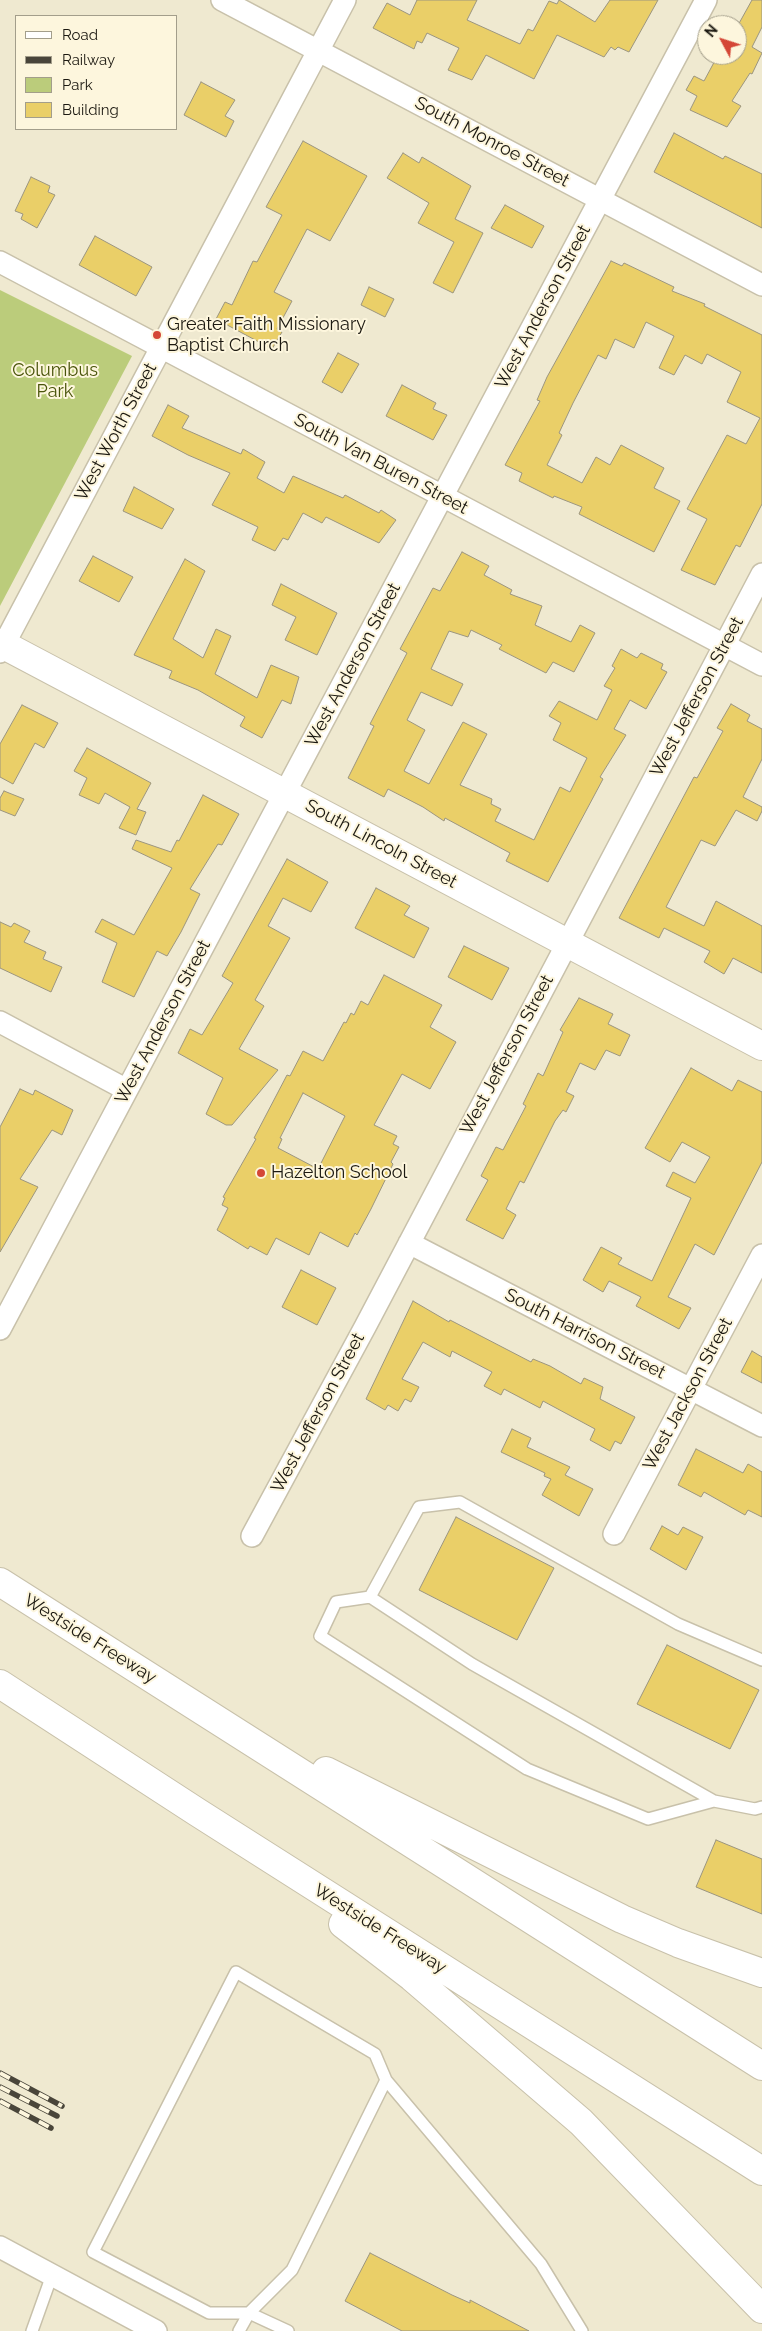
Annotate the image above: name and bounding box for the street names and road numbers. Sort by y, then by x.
street label: South Monroe Street [411,92,573,192]
street label: West Anderson Street [491,221,595,393]
street label: West Worth Street [71,359,161,505]
street label: South Van Buren Street [290,409,472,519]
street label: West Anderson Street [301,579,405,751]
street label: West Jefferson Street [646,613,748,781]
street label: South Lincoln Street [301,795,461,893]
street label: West Anderson Street [111,936,215,1108]
street label: West Jefferson Street [456,971,558,1139]
street label: South Harrison Street [501,1284,669,1384]
street label: West Jackson Street [639,1314,737,1474]
street label: West Jefferson Street [267,1329,369,1497]
street label: Westside Freeway [20,1589,160,1689]
street label: Westside Freeway [310,1879,450,1979]

